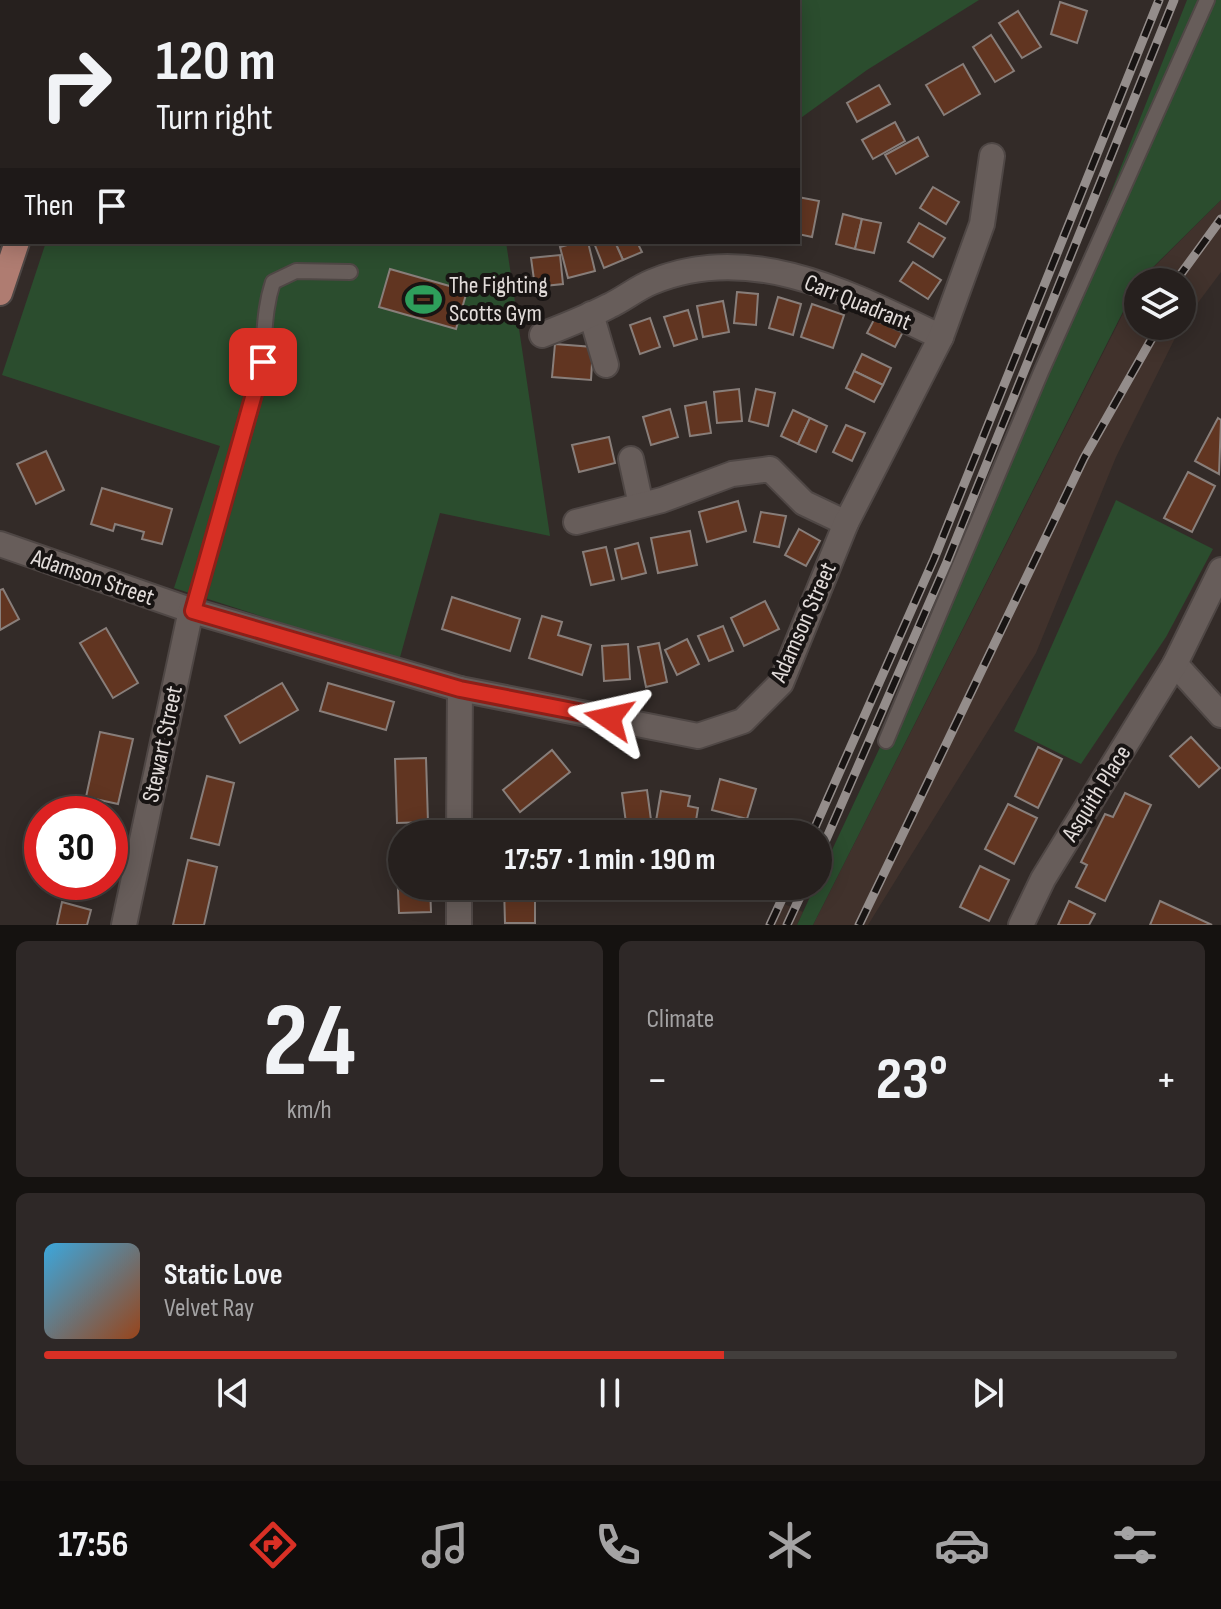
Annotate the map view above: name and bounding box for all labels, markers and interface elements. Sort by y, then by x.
text: 120 m [156,29,276,96]
icon: right [24,32,128,136]
text: Turn right [156,97,273,140]
icon: arrive [90,184,134,228]
text: Then [24,188,74,224]
street label: Carr Quadrant [800,268,915,337]
map controls [1124,268,1196,340]
button: layers [1124,268,1196,340]
place label: The Fighting Scotts Gym [449,271,548,328]
sports icon: The Fighting Scotts Gym [404,280,442,318]
pin [229,328,297,396]
icon: arrive [241,340,285,384]
street label: Adamson Street [27,543,158,612]
street label: Adamson Street [764,558,843,687]
position arrow [567,676,651,760]
street label: Stewart Street [136,683,189,805]
street label: Asquith Place [1055,740,1137,848]
speed limit sign: 30 [24,796,128,900]
text: 17:57 · 1 min · 190 m [504,842,716,878]
text: 24 [262,980,356,1105]
text: Climate [647,1004,714,1035]
text: 23° [876,1044,948,1116]
text: − [647,1054,668,1107]
text: + [1155,1054,1177,1107]
text: km/h [287,1095,332,1126]
text: Static Love [164,1257,283,1293]
text: Velvet Ray [164,1293,254,1324]
icon: previous [211,1371,255,1415]
icon: pause [588,1371,632,1415]
icon: next [966,1371,1010,1415]
icon: directions [245,1517,301,1573]
icon: music [417,1517,473,1573]
icon: phone [590,1517,646,1573]
icon: climate [762,1517,818,1573]
icon: car [934,1517,990,1573]
icon: filters [1107,1517,1163,1573]
text: 17:56 [58,1524,128,1567]

